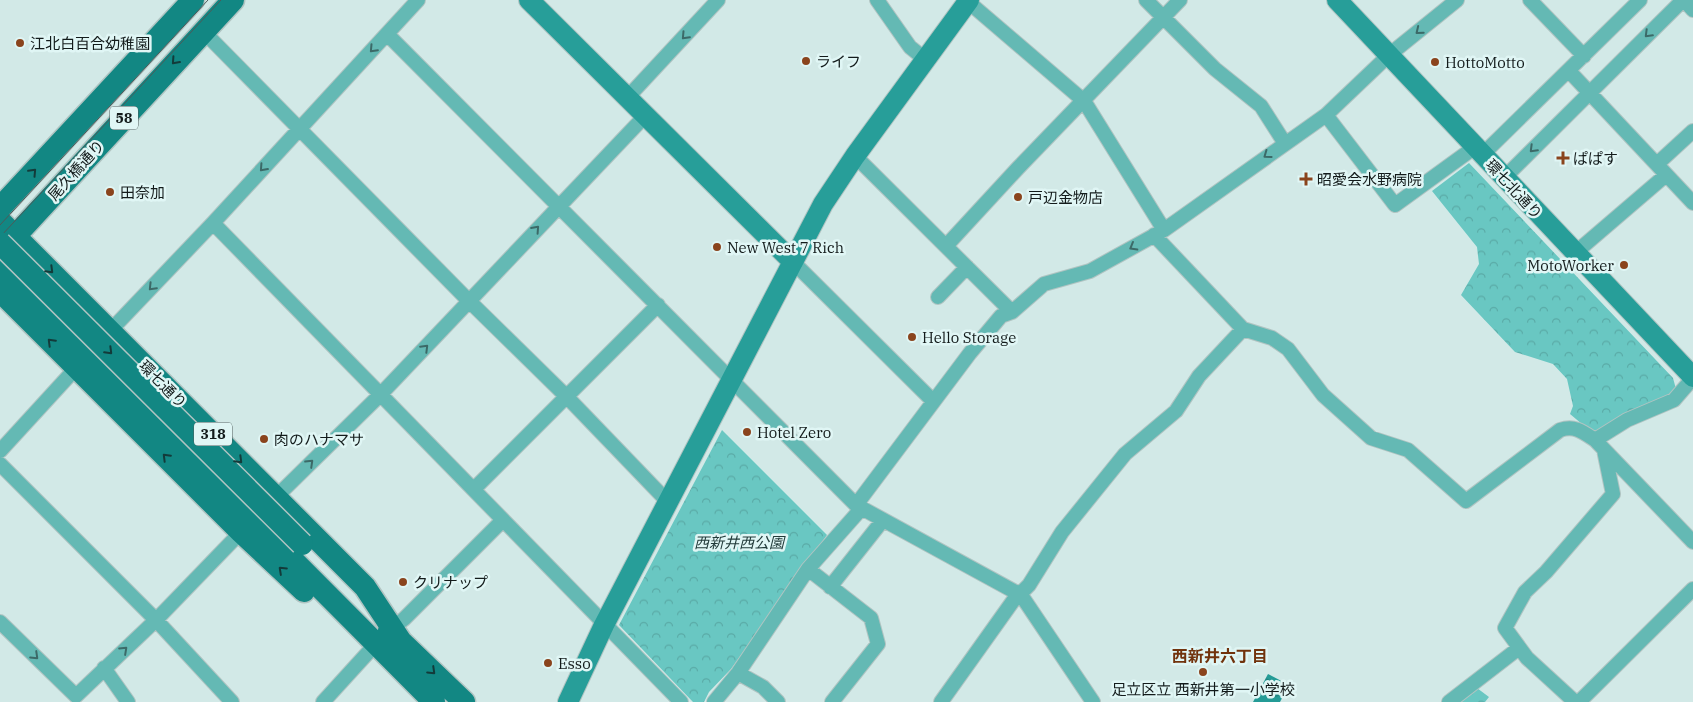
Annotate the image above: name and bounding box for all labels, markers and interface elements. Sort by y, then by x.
one-way arrow [1416,25,1425,34]
one-way arrow [1645,28,1654,37]
one-way arrow [682,30,691,39]
place label: 江北白百合幼稚園 [30,34,150,53]
marker: 江北白百合幼稚園 [14,37,26,49]
one-way arrow [370,44,379,53]
place label: ライフ [816,52,861,71]
place label: HottoMotto [1445,53,1525,72]
marker: ライフ [800,55,812,67]
one-way arrow [172,56,181,65]
marker: HottoMotto [1429,56,1441,68]
road number: 58 [110,106,138,130]
street label: 尾久橋通り [44,136,108,204]
one-way arrow [1530,143,1539,152]
one-way arrow [1263,149,1273,158]
place label: ぱぱす [1573,149,1618,168]
marker: ぱぱす [1557,152,1569,164]
street label: 環七北通り [1481,155,1547,223]
one-way arrow [260,163,269,172]
one-way arrow [27,169,36,178]
place label: 昭愛会水野病院 [1317,170,1422,189]
marker: 昭愛会水野病院 [1299,172,1313,186]
place label: 田奈加 [120,183,165,202]
marker: 田奈加 [104,186,116,198]
place label: 戸辺金物店 [1028,188,1103,207]
marker: 戸辺金物店 [1012,191,1024,203]
one-way arrow [530,226,539,235]
place label: New West 7 Rich [727,238,844,257]
one-way arrow [1129,240,1138,250]
marker: New West 7 Rich [711,241,723,253]
place label: MotoWorker [1527,256,1614,275]
marker: MotoWorker [1618,259,1630,271]
one-way arrow [44,265,53,274]
one-way arrow [148,281,157,290]
place label: Hello Storage [922,328,1016,347]
marker: Hello Storage [906,331,918,343]
one-way arrow [48,338,57,347]
one-way arrow [419,344,428,353]
one-way arrow [103,346,112,355]
street label: 環七通り [135,356,191,412]
road number: 318 [194,422,232,446]
place label: Hotel Zero [757,423,831,442]
marker: Hotel Zero [741,426,753,438]
place label: 肉のハナマサ [274,430,364,449]
marker: 肉のハナマサ [258,433,270,445]
one-way arrow [163,453,172,462]
one-way arrow [233,454,242,463]
one-way arrow [305,460,314,469]
park label: 西新井西公園 [694,533,786,552]
one-way arrow [279,567,288,576]
place label: クリナップ [413,573,488,592]
marker: クリナップ [397,576,409,588]
district label: 西新井六丁目 [1172,646,1268,666]
one-way arrow [118,647,127,656]
one-way arrow [29,650,38,659]
place label: Esso [558,654,591,673]
marker: Esso [542,657,554,669]
one-way arrow [426,665,435,674]
marker: 足立区立 西新井第一小学校 [1197,666,1209,678]
place label: 足立区立 西新井第一小学校 [1111,680,1295,699]

